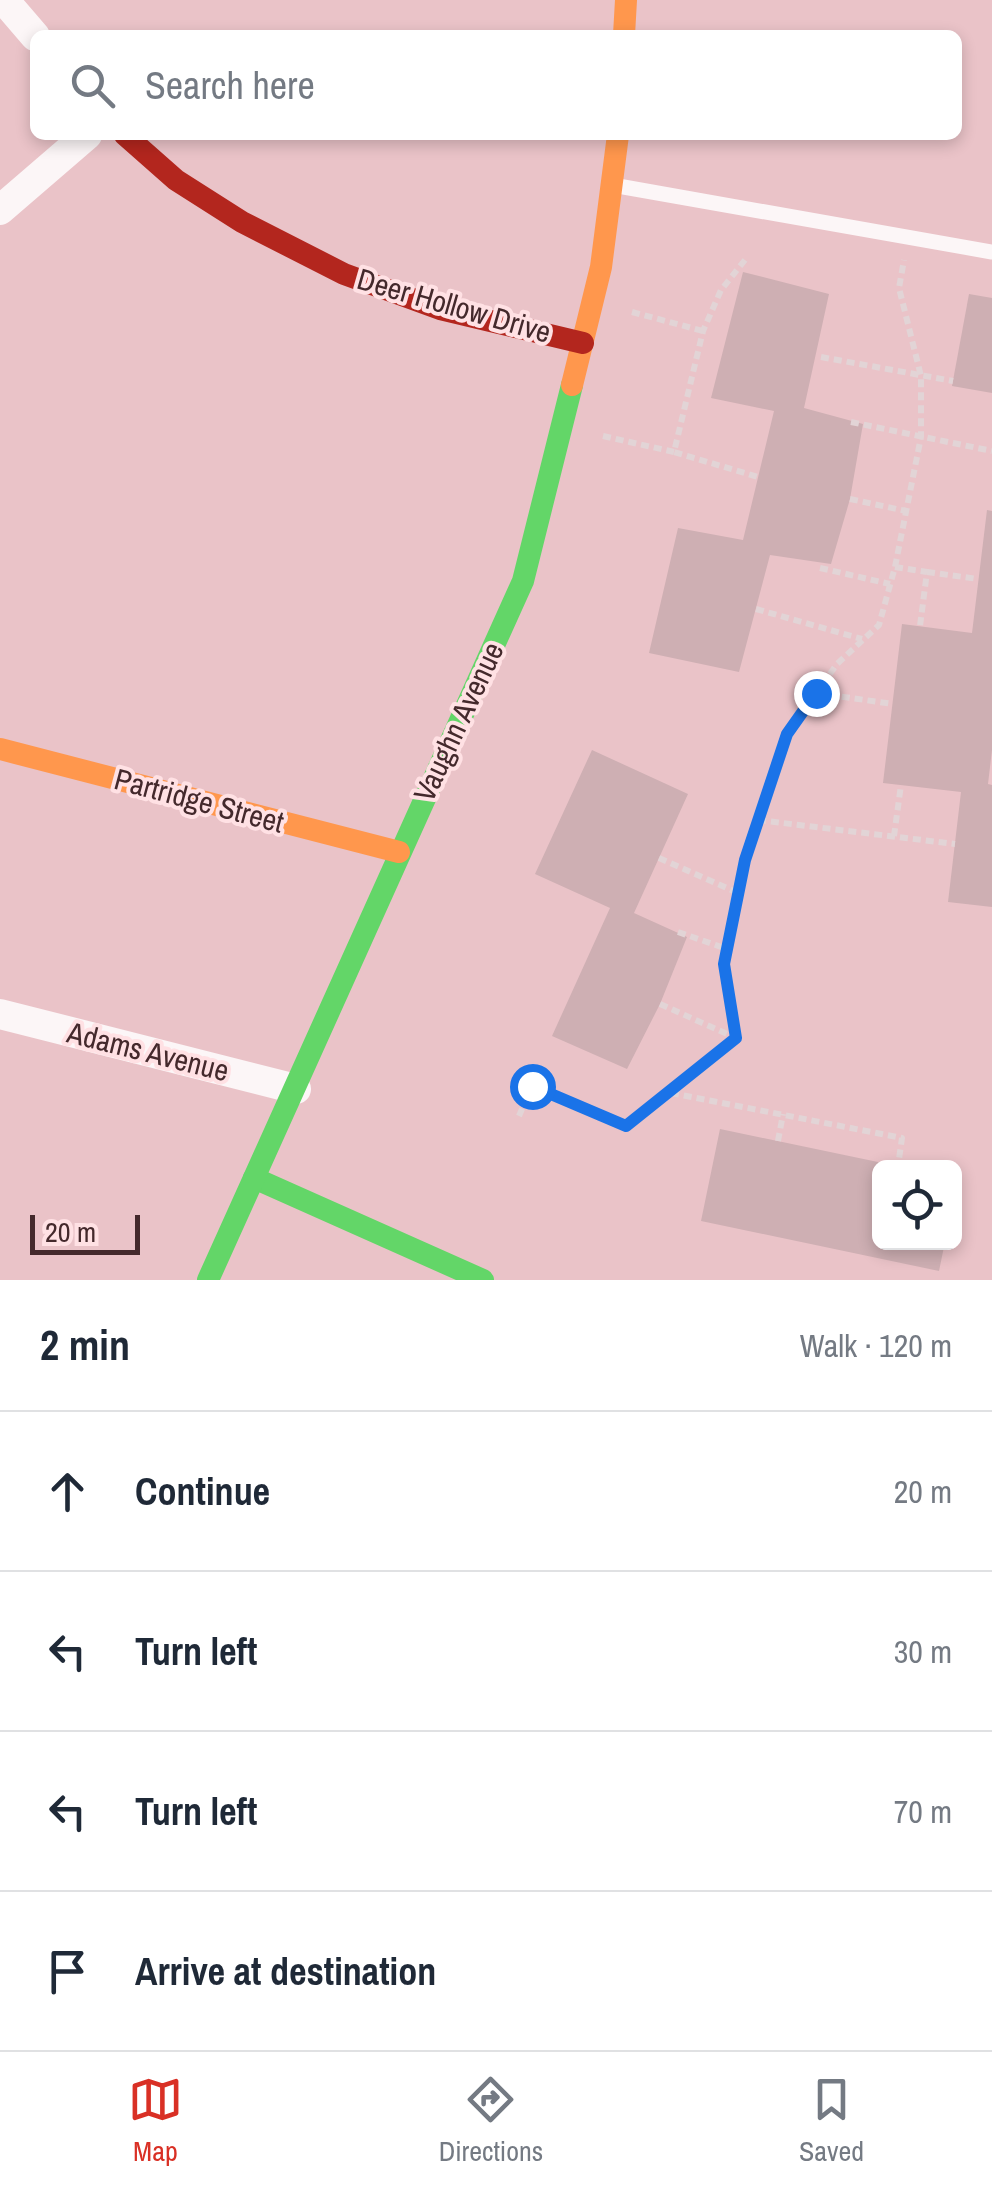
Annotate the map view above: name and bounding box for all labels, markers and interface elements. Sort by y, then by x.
search box [30,30,962,140]
icon: search [65,58,120,113]
text: Search here [145,60,315,111]
street label: Deer Hollow Drive [353,258,556,352]
street label: Vaughn Avenue [404,635,512,808]
route end [794,671,840,717]
street label: Partridge Street [110,758,288,842]
street label: Adams Avenue [62,1011,233,1090]
route start [510,1064,556,1110]
map controls [872,1160,962,1250]
button: locate [872,1160,962,1250]
scale bar [30,1210,140,1254]
text: 20 m [45,1213,96,1251]
text: 2 min [40,1317,130,1373]
text: Walk · 120 m [800,1324,952,1367]
icon: ahead [40,1464,95,1519]
text: Continue [135,1466,270,1517]
text: 20 m [894,1470,952,1513]
icon: left [40,1624,95,1679]
text: Turn left [135,1626,257,1677]
text: 30 m [894,1630,952,1673]
icon: left [40,1784,95,1839]
text: Turn left [135,1786,257,1837]
text: 70 m [894,1790,952,1833]
icon: arrive [40,1944,95,1999]
text: Arrive at destination [135,1946,436,1997]
tab: Map [128,2072,183,2170]
tab: Directions [439,2072,543,2170]
tab: Saved [799,2072,864,2170]

